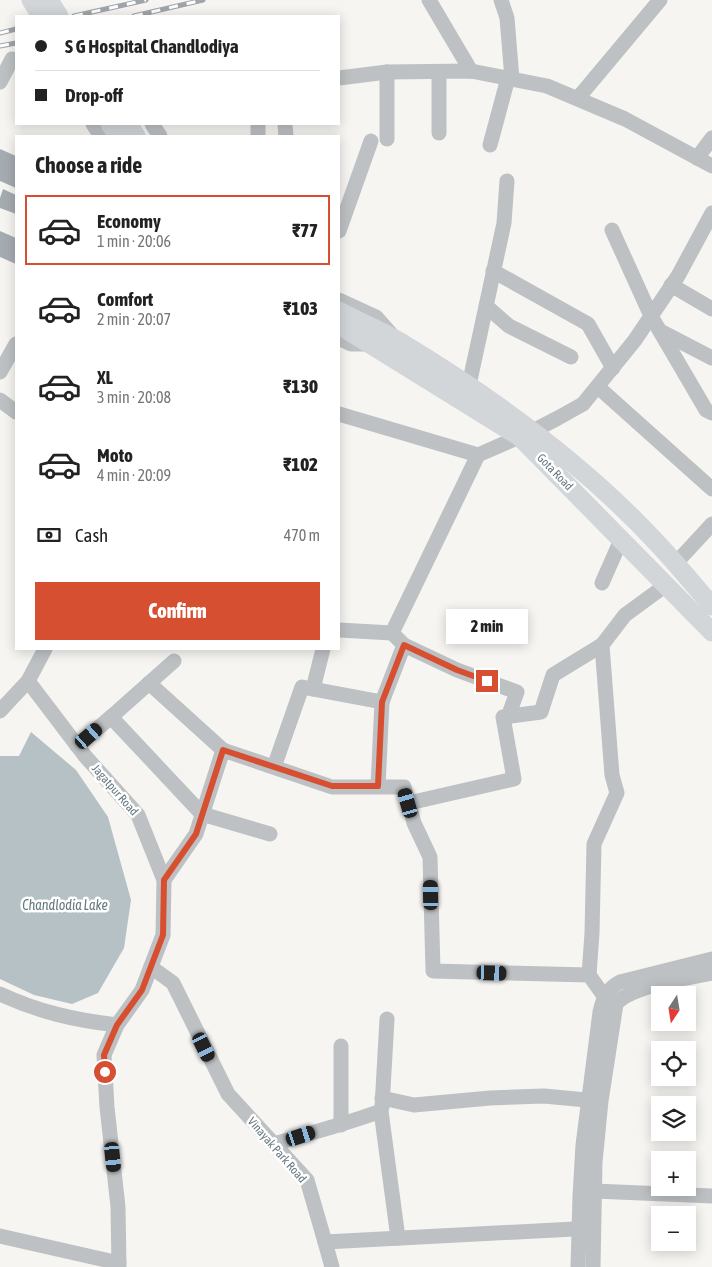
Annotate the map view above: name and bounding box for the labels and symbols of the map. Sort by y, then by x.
street label: Gota Road [534,451,576,493]
callout: 2 min [446,608,528,644]
route end [476,670,498,692]
car [72,720,105,752]
street label: Jagatpur Road [89,762,141,818]
car [396,787,419,819]
car [423,880,438,910]
water label: Chandlodia Lake [22,897,108,913]
car [476,965,507,981]
north arrow [651,986,696,1031]
car [190,1030,217,1064]
route start [94,1061,116,1083]
street label: Vinayak Park Road [245,1114,309,1186]
car [284,1124,317,1148]
car [103,1141,122,1173]

